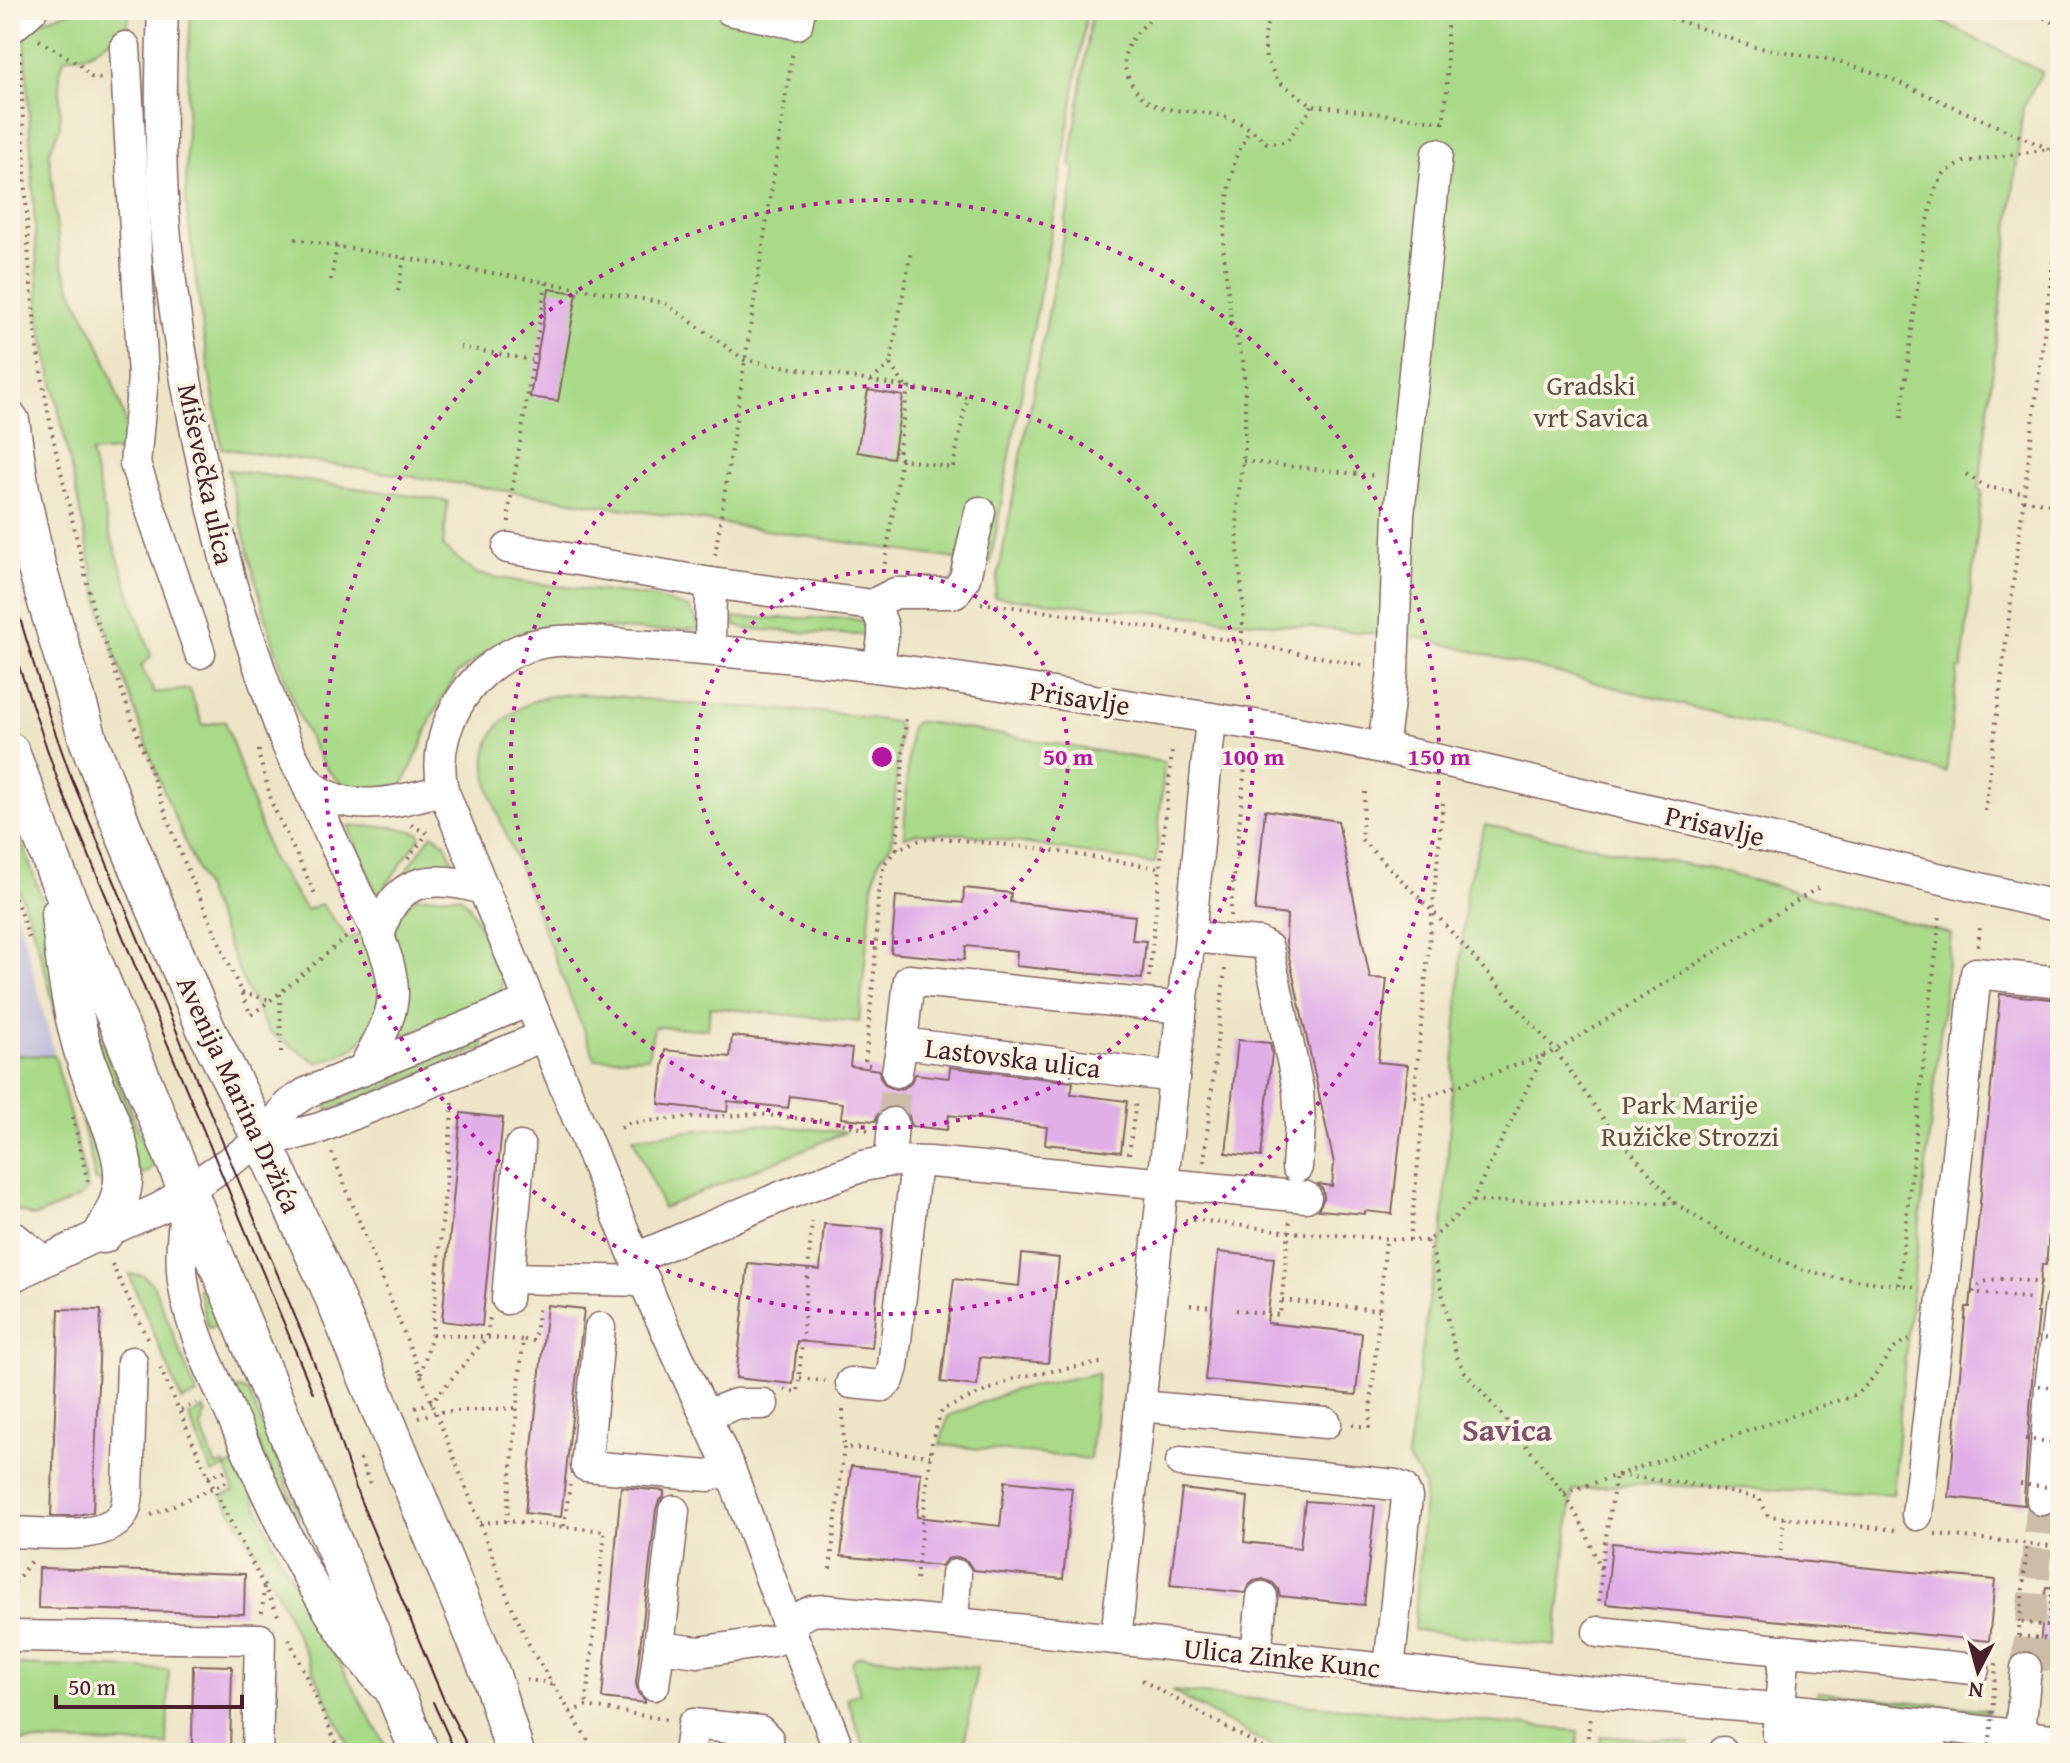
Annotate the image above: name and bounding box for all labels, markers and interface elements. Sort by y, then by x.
park label: Gradski vrt Savica [1533,364,1649,437]
street label: Miševečka ulica [168,380,246,569]
street label: Prisavlje [1027,669,1133,725]
text: 50 m [1043,739,1094,774]
text: 100 m [1221,739,1285,774]
text: 150 m [1407,739,1471,774]
centre of rings [868,743,896,771]
street label: Prisavlje [1661,794,1769,856]
street label: Avenija Marina Držića [167,969,313,1220]
street label: Lastovska ulica [923,1026,1104,1088]
park label: Park Marije Ružičke Strozzi [1601,1083,1779,1156]
district label: Savica [1462,1406,1553,1453]
street label: Ulica Zinke Kunc [1182,1626,1382,1688]
north arrow [1938,1631,2018,1711]
scale bar [56,1659,242,1709]
text: 50 m [68,1669,116,1704]
text: N [1967,1674,1985,1708]

